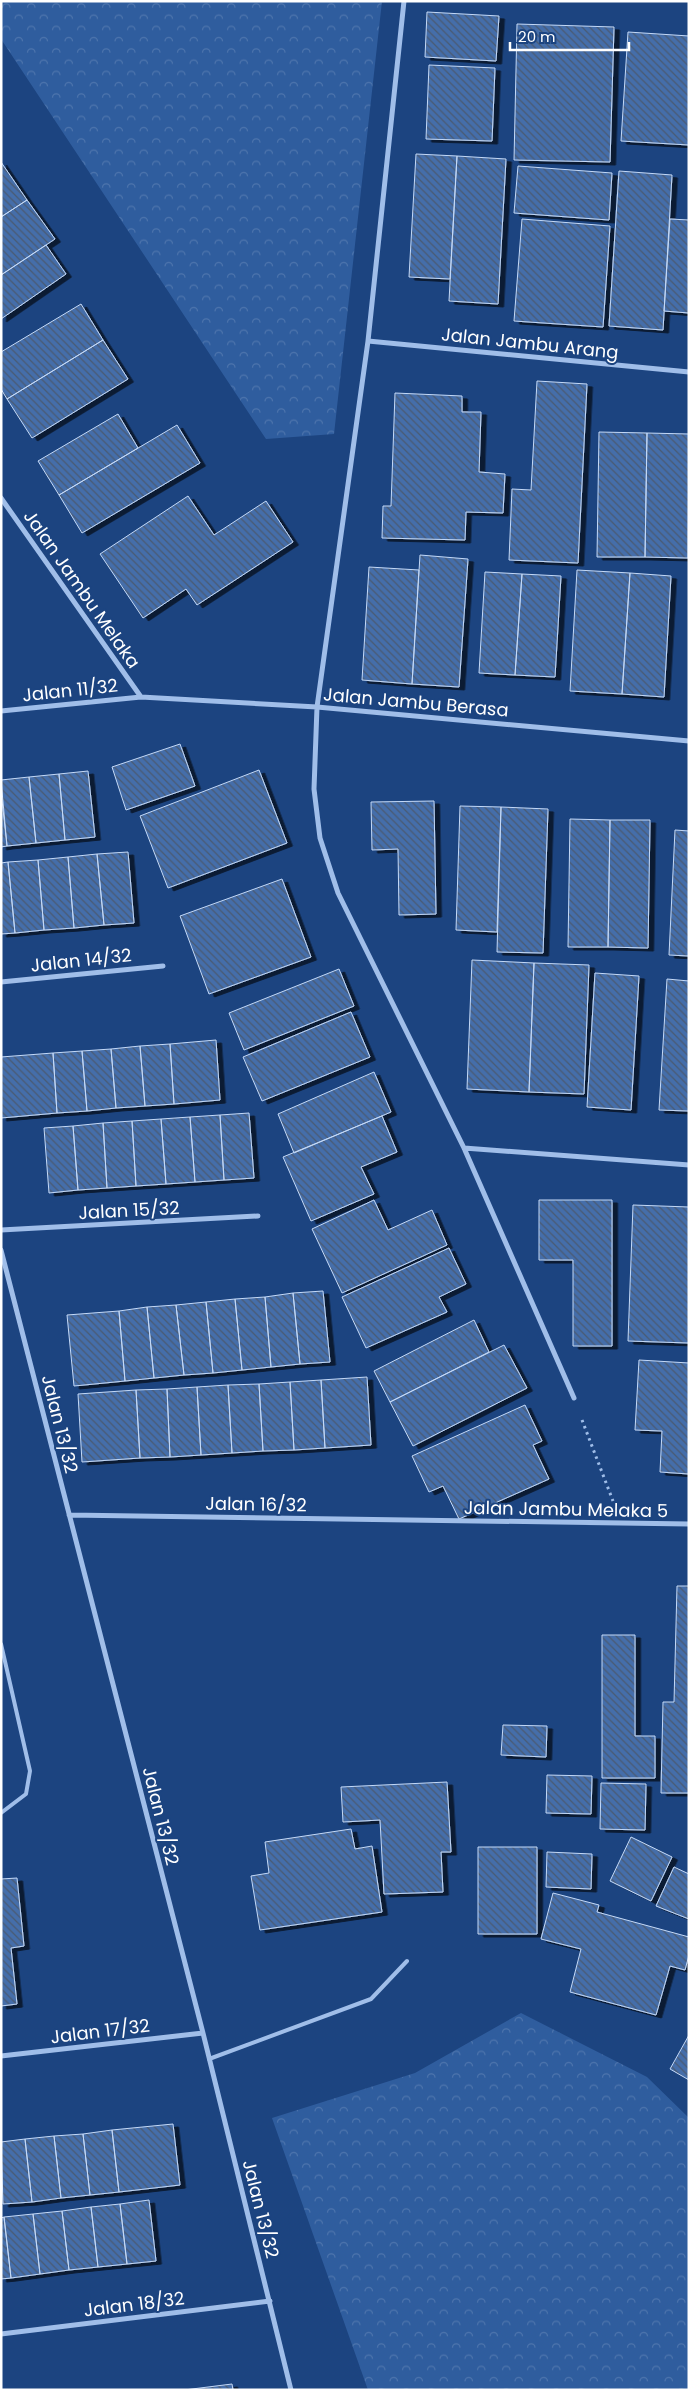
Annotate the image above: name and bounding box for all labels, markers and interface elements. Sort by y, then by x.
scale bar [510,20,629,52]
text: 20 m [518,26,556,47]
street label: Jalan Jambu Arang [440,321,620,365]
street label: Jalan Jambu Melaka [18,505,146,673]
street label: Jalan 11/32 [21,673,119,707]
street label: Jalan Jambu Berasa [322,681,510,723]
street label: Jalan 14/32 [29,942,133,978]
street label: Jalan 15/32 [78,1195,180,1225]
street label: Jalan 13/32 [36,1372,84,1476]
street label: Jalan 16/32 [205,1491,307,1517]
street label: Jalan Jambu Melaka 5 [464,1495,668,1523]
street label: Jalan 13/32 [137,1764,185,1868]
street label: Jalan 17/32 [49,2013,151,2049]
street label: Jalan 13/32 [237,2157,285,2261]
street label: Jalan 18/32 [82,2285,186,2323]

